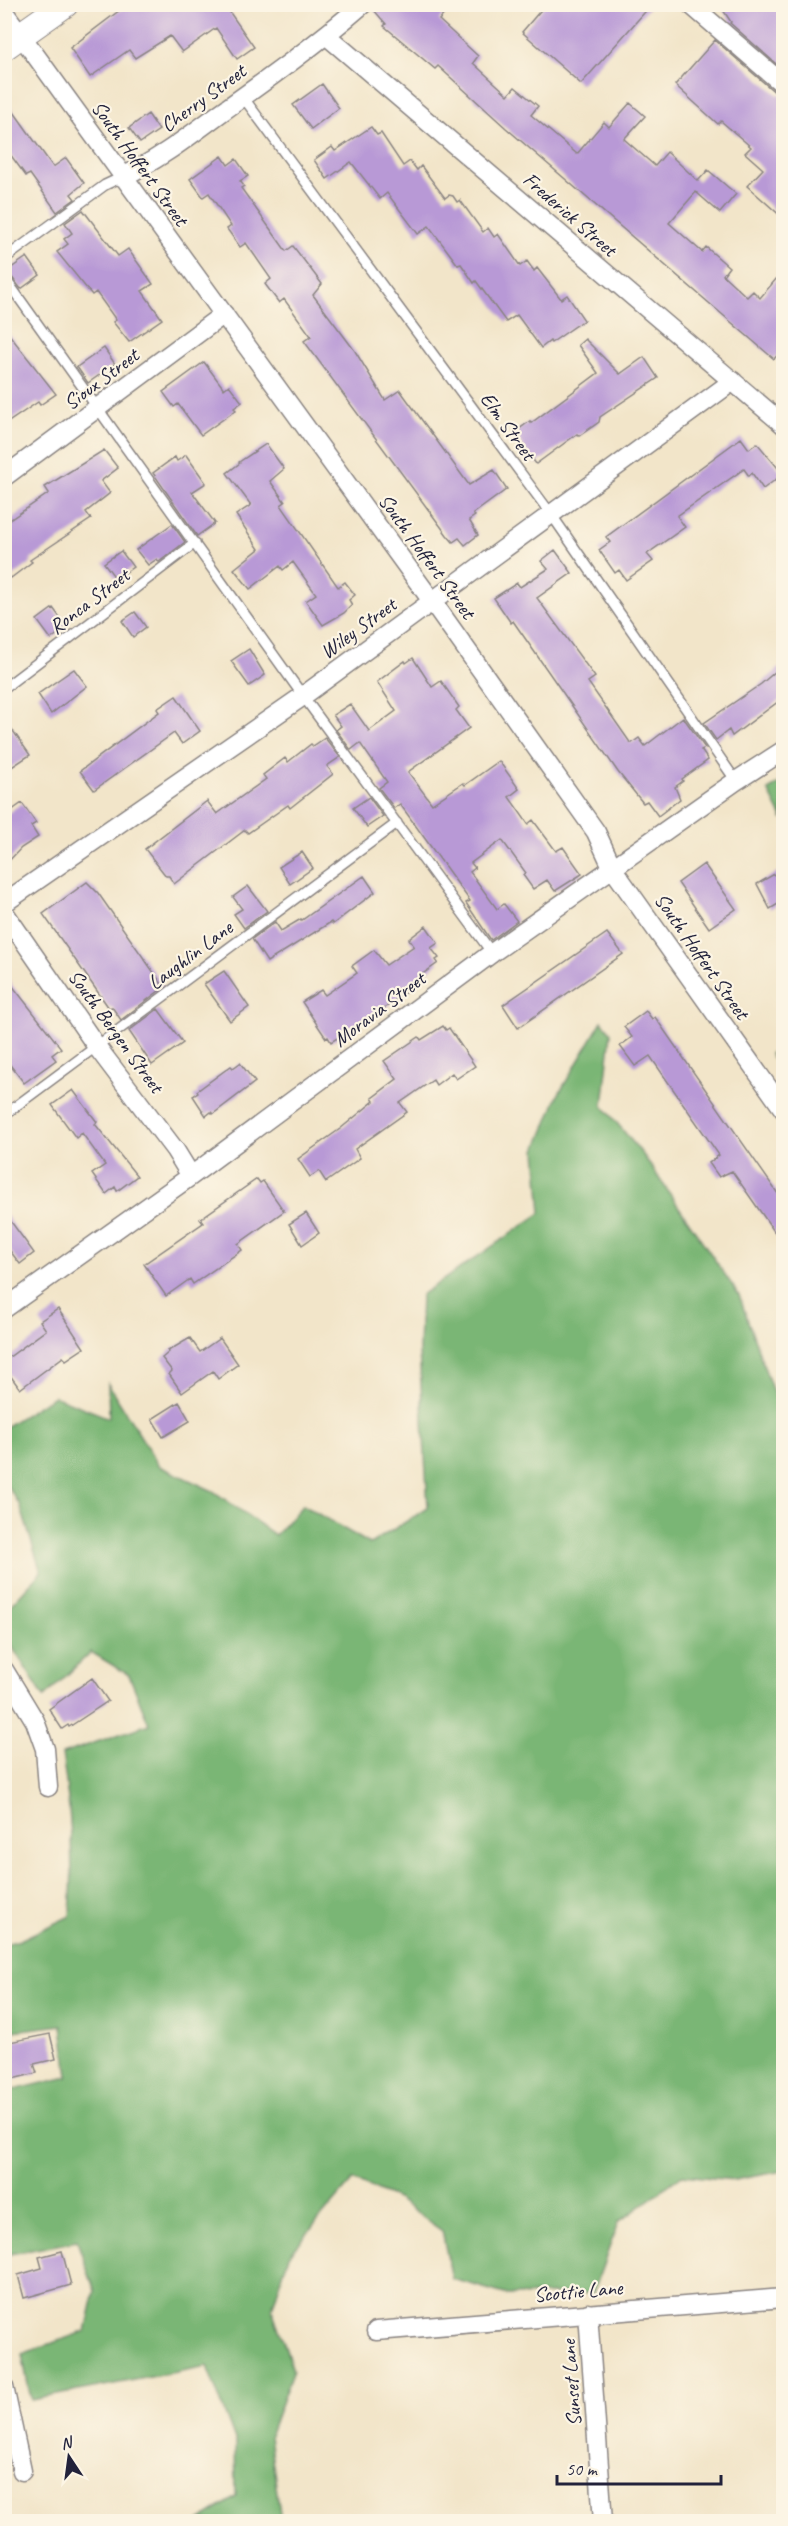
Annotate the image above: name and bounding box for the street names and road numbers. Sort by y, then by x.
street label: Cherry Street [155,57,252,138]
street label: South Hoffert Street [86,95,195,232]
street label: Frederick Street [518,166,624,263]
street label: Sioux Street [58,341,145,416]
street label: Elm Street [475,387,543,467]
street label: South Hoffert Street [373,488,482,625]
street label: Ronca Street [44,561,136,640]
street label: Wiley Street [315,591,403,664]
street label: South Hoffert Street [649,888,756,1026]
street label: Laughlin Lane [143,914,238,995]
street label: South Bergen Street [63,964,171,1099]
street label: Moravia Street [328,965,432,1052]
street label: Scottie Lane [533,2274,625,2308]
street label: Sunset Lane [555,2337,587,2427]

